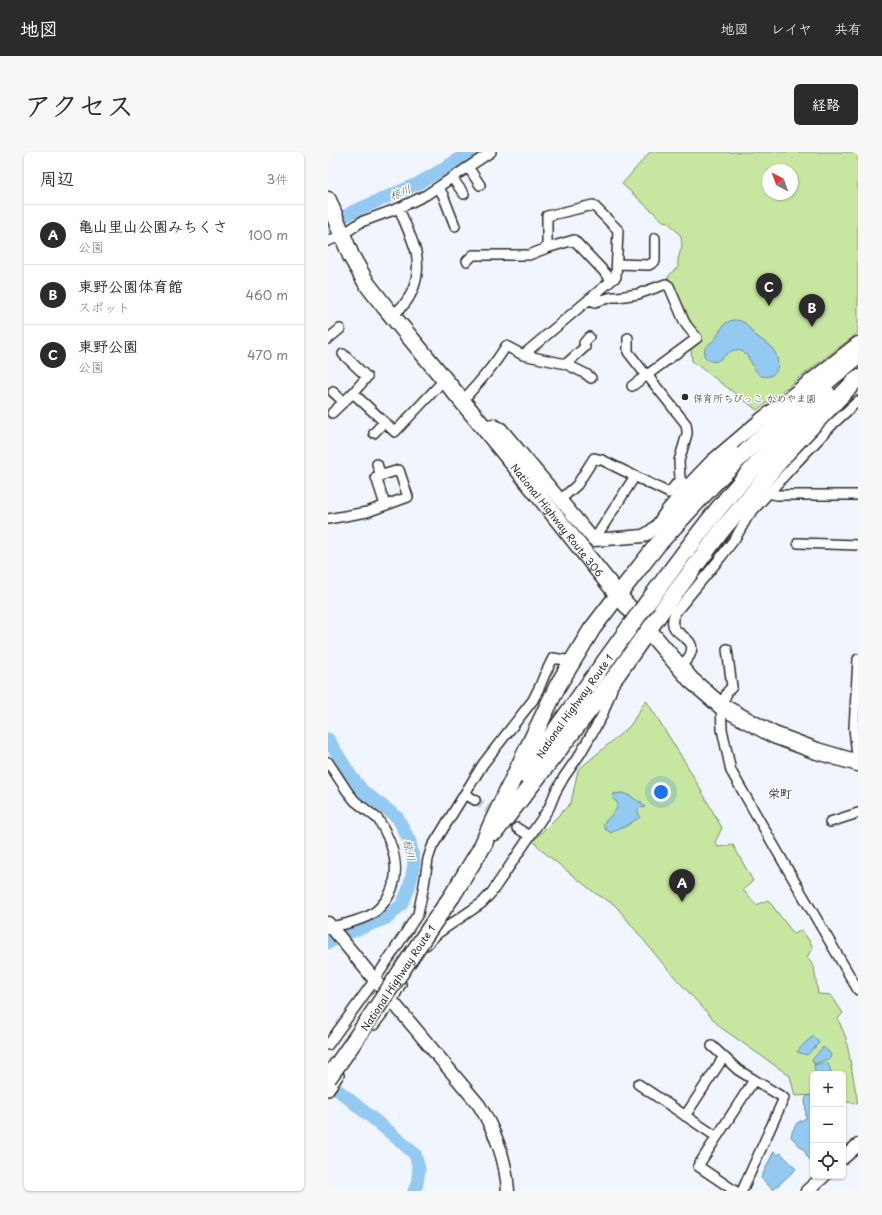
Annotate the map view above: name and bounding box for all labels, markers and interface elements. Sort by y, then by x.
text: 地図 [20,14,58,42]
text: 地図 [721,18,749,39]
text: レイヤ [771,18,812,39]
text: 共有 [834,18,862,39]
text: アクセス [24,83,134,126]
button: 経路 [794,84,858,125]
north arrow [762,164,798,200]
text: 周辺 [40,165,74,191]
text: 3件 [266,169,288,188]
water label: 椋川 [387,180,413,204]
text: 亀山里山公園みちくさ [78,214,228,237]
text: A [48,225,58,244]
text: 100 m [248,225,288,244]
text: 公園 [78,237,104,256]
pin: C [756,273,782,306]
text: 東野公園体育館 [78,274,183,297]
text: B [49,285,57,304]
text: 460 m [245,285,288,304]
pin: B [799,294,825,327]
text: スポット [78,297,130,316]
text: 東野公園 [78,334,138,357]
text: C [48,345,58,364]
text: 470 m [247,345,288,364]
text: 公園 [78,357,104,376]
place label: 保育所ちびっこ かめやま園 [693,390,816,405]
marker: 保育所ちびっこ かめやま園 [680,392,690,402]
street label: National Highway Route 306 [508,460,608,579]
street label: National Highway Route 1 [532,651,616,760]
your location [651,782,671,802]
district label: 栄町 [768,784,792,802]
water label: 椋川 [399,837,421,863]
pin: A [669,869,695,902]
street label: National Highway Route 1 [356,922,438,1033]
map controls [810,1071,846,1179]
button: + [810,1071,846,1107]
button: − [810,1107,846,1143]
button: locate [810,1143,846,1179]

